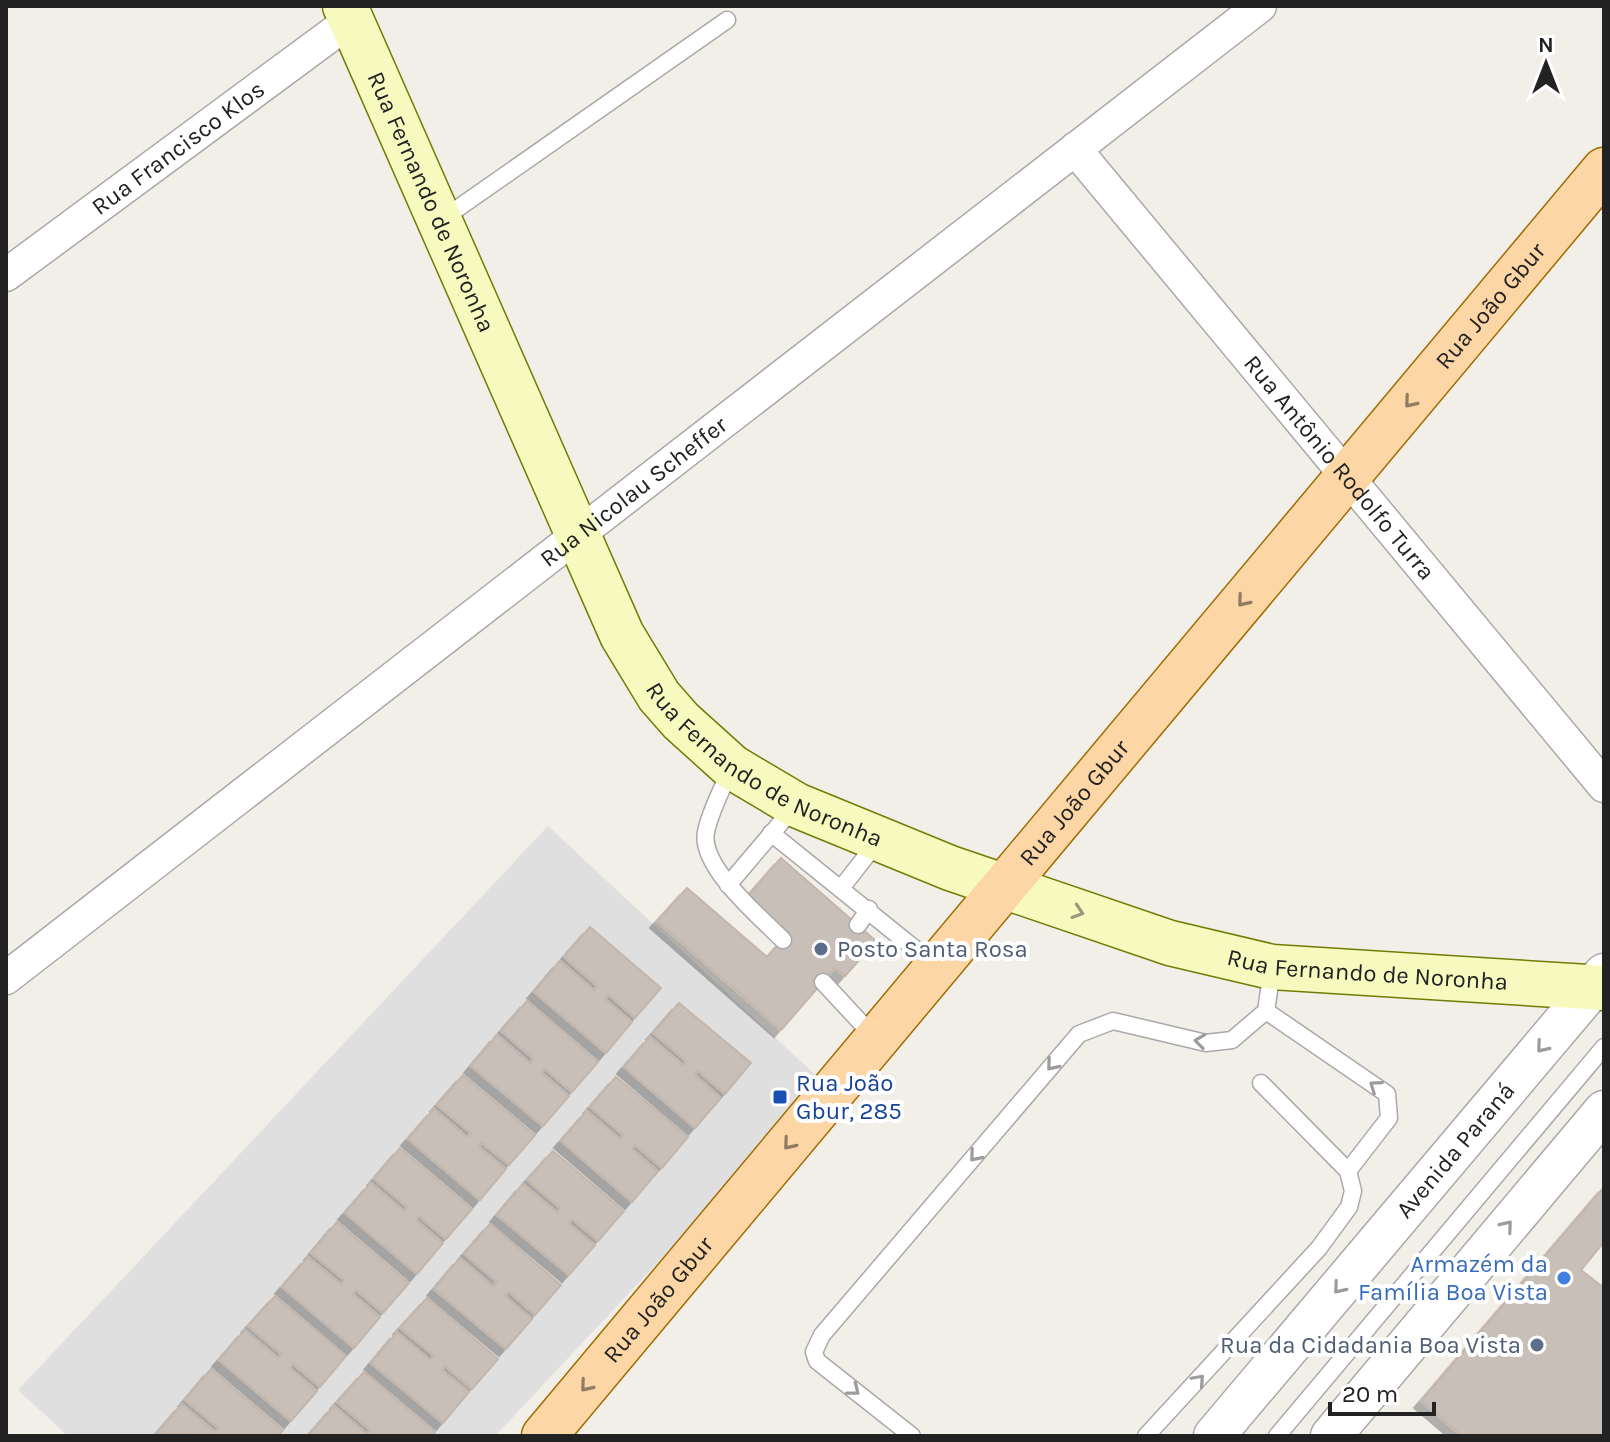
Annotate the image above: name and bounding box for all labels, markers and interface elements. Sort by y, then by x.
north arrow [1506,24,1586,104]
text: N [1538,32,1554,58]
street label: Rua Fernando de Noronha [362,67,501,337]
street label: Rua Francisco Klos [86,75,270,221]
street label: Rua João Gbur [1429,237,1551,375]
street label: Rua Antônio Rodolfo Turra [1238,349,1441,586]
one-way arrow [1405,392,1420,407]
street label: Rua Nicolau Scheffer [535,410,733,573]
one-way arrow [1238,592,1253,606]
street label: Rua Fernando de Noronha [640,677,886,853]
street label: Rua João Gbur [1013,734,1135,871]
one-way arrow [1070,903,1084,919]
place label: Posto Santa Rosa [837,935,1028,963]
marker: Posto Santa Rosa [812,940,830,958]
street label: Rua Fernando de Noronha [1224,943,1509,996]
one-way arrow [1193,1032,1206,1049]
one-way arrow [1537,1037,1552,1052]
one-way arrow [1047,1056,1062,1070]
place label: Rua João Gbur, 285 [796,1069,902,1125]
street label: Avenida Paraná [1390,1077,1520,1224]
one-way arrow [1369,1081,1383,1096]
marker: Rua João Gbur, 285 [771,1088,789,1106]
one-way arrow [784,1135,799,1149]
one-way arrow [970,1147,985,1161]
one-way arrow [1497,1221,1512,1235]
street label: Rua João Gbur [597,1231,719,1368]
place label: Armazém da Família Boa Vista [1358,1250,1548,1306]
marker: Armazém da Família Boa Vista [1555,1269,1573,1287]
one-way arrow [1334,1279,1349,1294]
place label: Rua da Cidadania Boa Vista [1220,1331,1521,1359]
marker: Rua da Cidadania Boa Vista [1528,1336,1546,1354]
scale bar [1330,1366,1434,1416]
one-way arrow [1190,1374,1204,1389]
one-way arrow [581,1377,596,1391]
one-way arrow [845,1380,860,1394]
text: 20 m [1342,1380,1398,1408]

